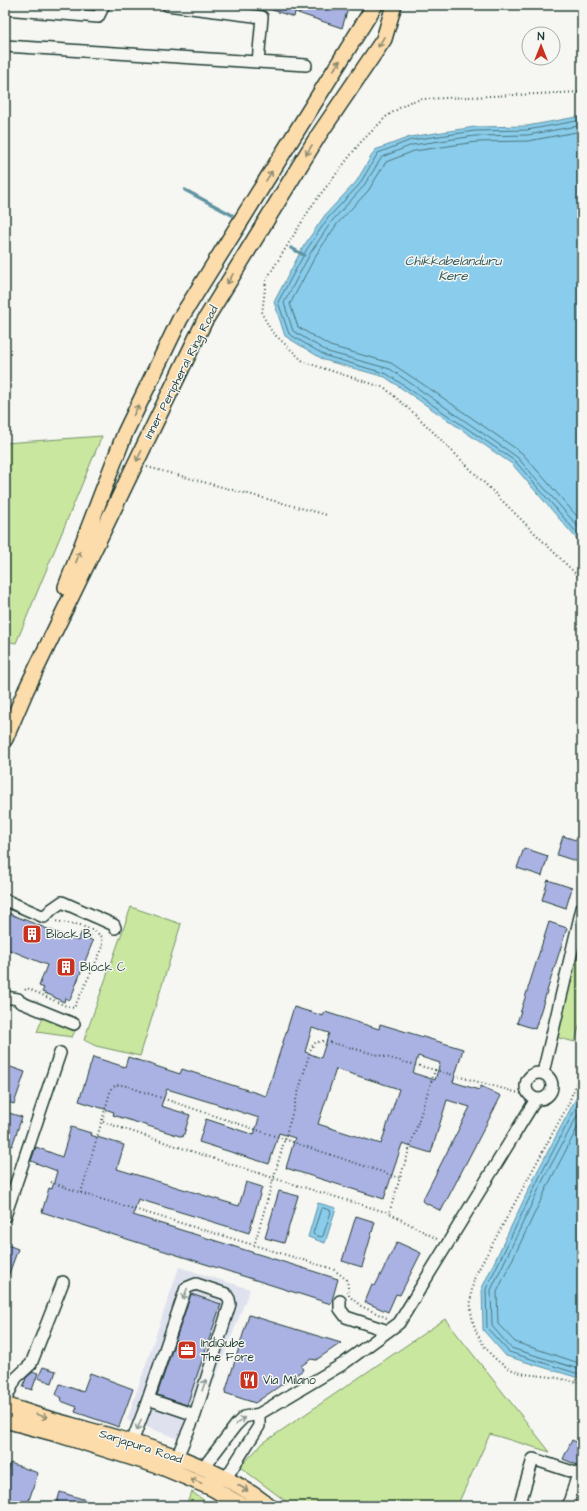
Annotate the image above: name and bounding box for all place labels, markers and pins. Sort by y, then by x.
building icon: Block B [21,923,43,945]
place label: Block B [46,926,92,943]
building icon: Block C [55,956,77,978]
place label: Block C [80,959,126,976]
place label: IndiQube The Fore [201,1335,254,1366]
office icon: IndiQube The Fore [176,1339,198,1361]
restaurant icon: Via Milano [238,1369,260,1391]
place label: Via Milano [263,1372,316,1389]

